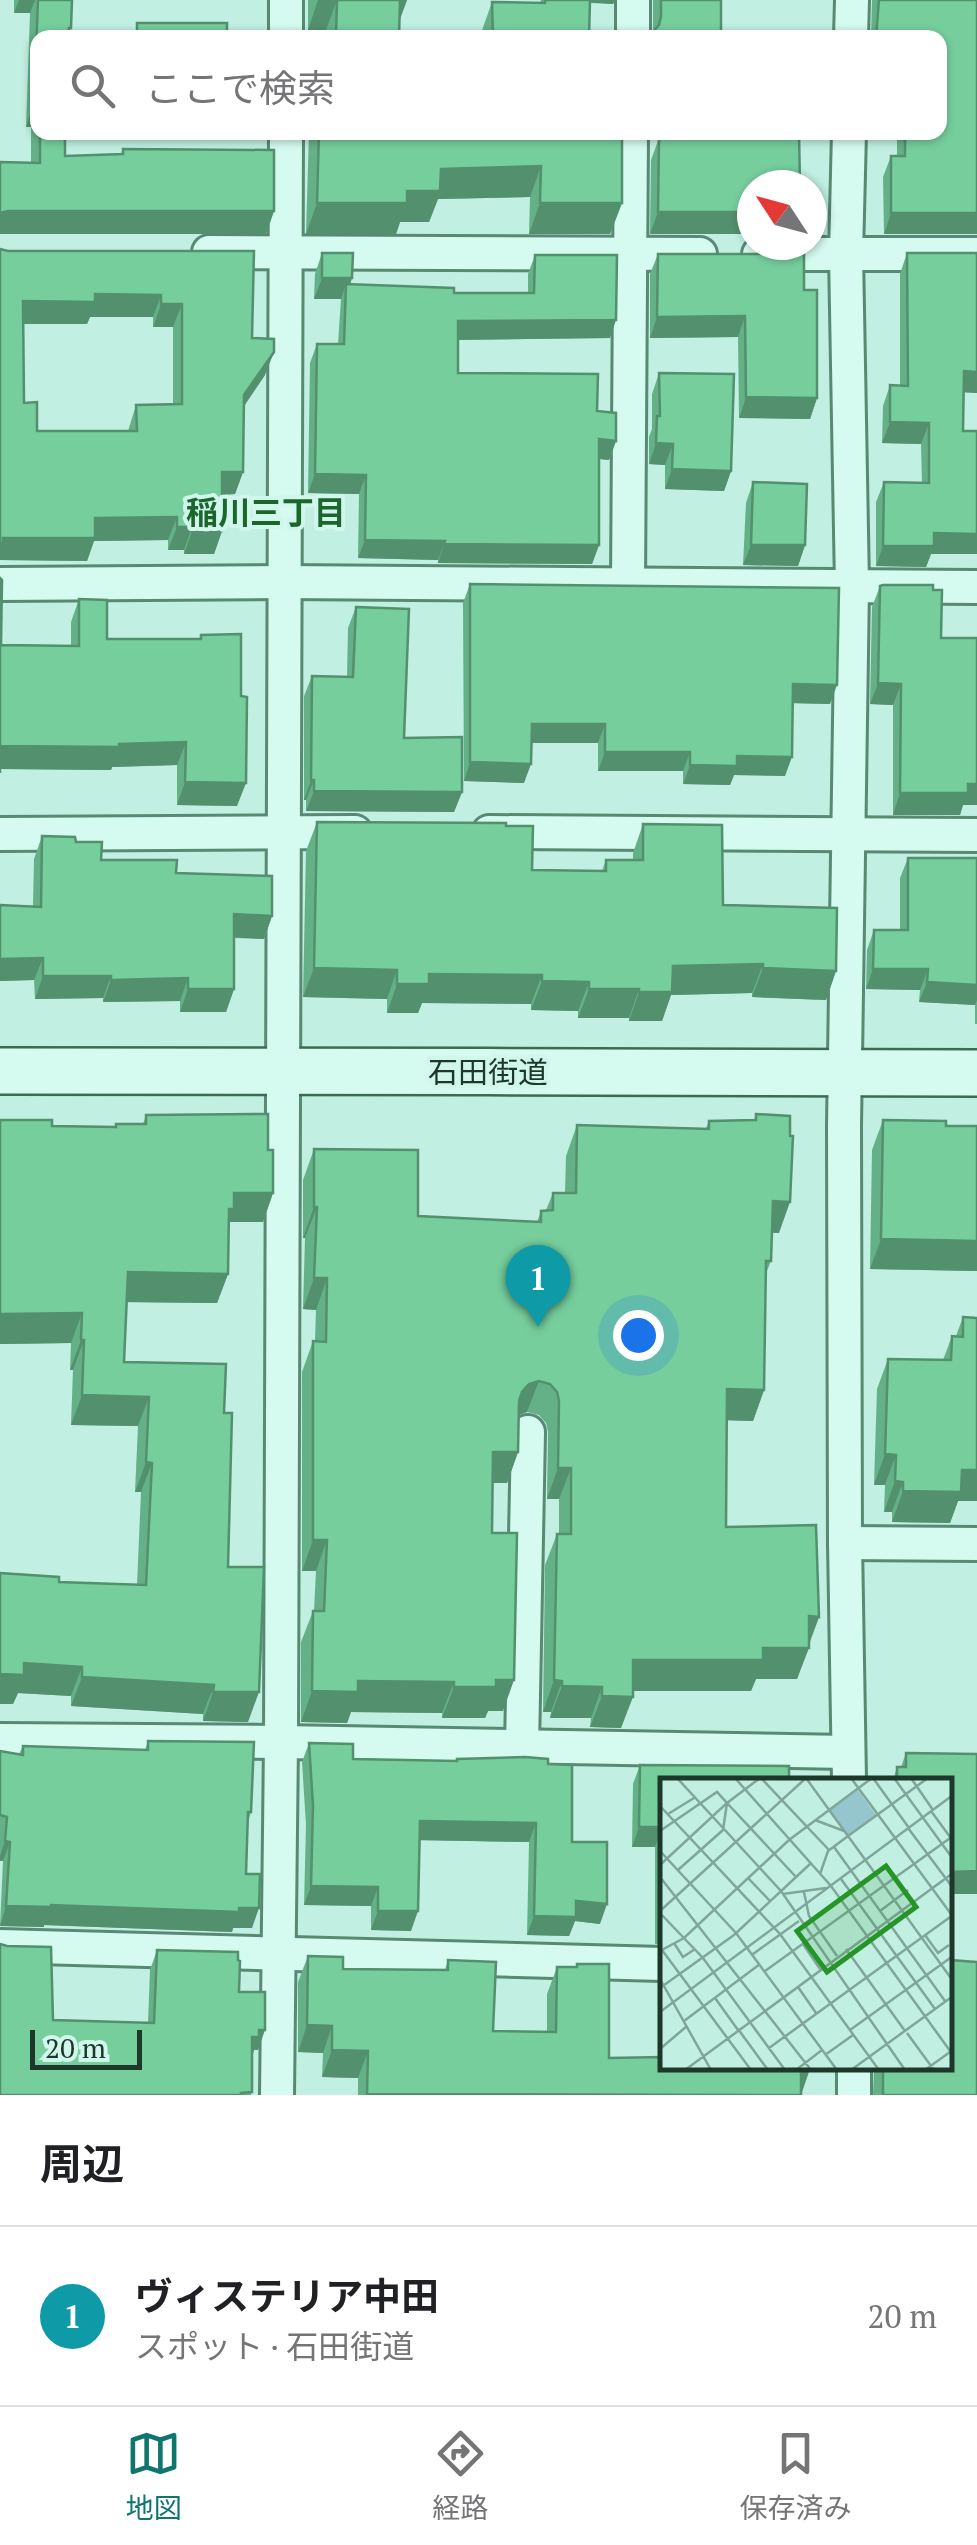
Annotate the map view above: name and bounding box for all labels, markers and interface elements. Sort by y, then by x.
search box [30,30,947,140]
icon: search [65,58,120,113]
text: ここで検索 [145,63,335,113]
north arrow [737,170,827,260]
district label: 稲川三丁目 [186,491,346,533]
street label: 石田街道 [428,1052,548,1092]
pin: 1 [506,1244,570,1327]
your location [613,1310,664,1361]
inset map [660,1778,952,2070]
scale bar [30,2025,142,2070]
text: 20 m [45,2029,106,2066]
text: 周辺 [40,2135,124,2191]
text: ヴィステリア中田 [135,2271,439,2321]
text: 1 [63,2295,82,2337]
text: 20 m [867,2295,937,2337]
text: スポット · 石田街道 [135,2325,414,2367]
tab: 地図 [125,2426,182,2526]
tab: 経路 [432,2426,489,2526]
tab: 保存済み [739,2426,852,2526]

